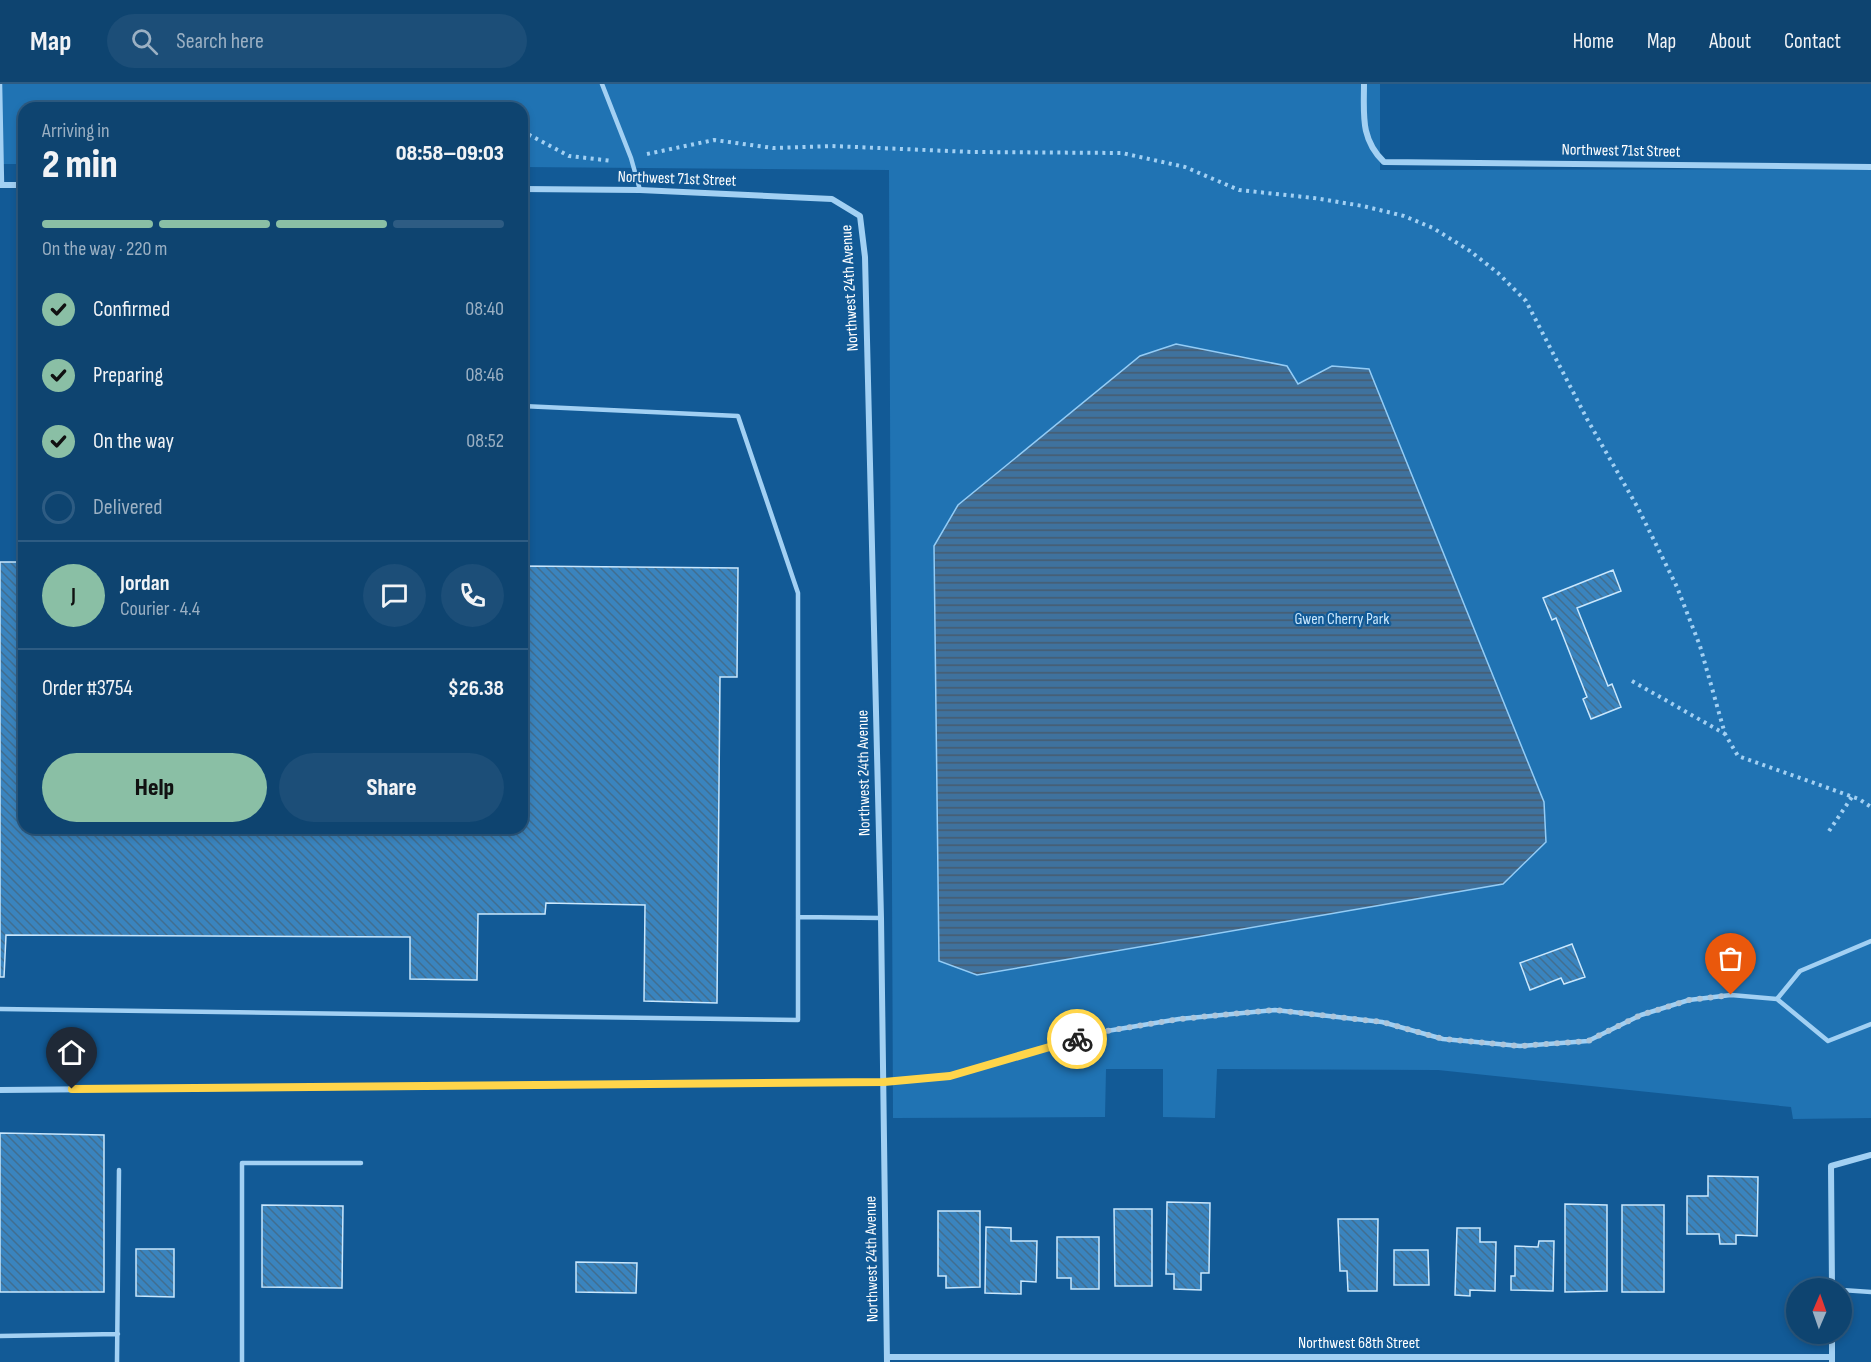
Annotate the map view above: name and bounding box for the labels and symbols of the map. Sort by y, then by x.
street label: Northwest 71st Street [1561,140,1681,162]
street label: Northwest 71st Street [617,167,737,191]
street label: Northwest 24th Avenue [837,224,863,352]
park label: Gwen Cherry Park [1295,610,1389,629]
street label: Northwest 24th Avenue [853,710,875,836]
pin [1705,933,1756,995]
courier [1047,1009,1107,1069]
pin [46,1027,97,1089]
street label: Northwest 24th Avenue [861,1196,883,1322]
north arrow [1786,1278,1852,1344]
street label: Northwest 68th Street [1298,1334,1420,1353]

